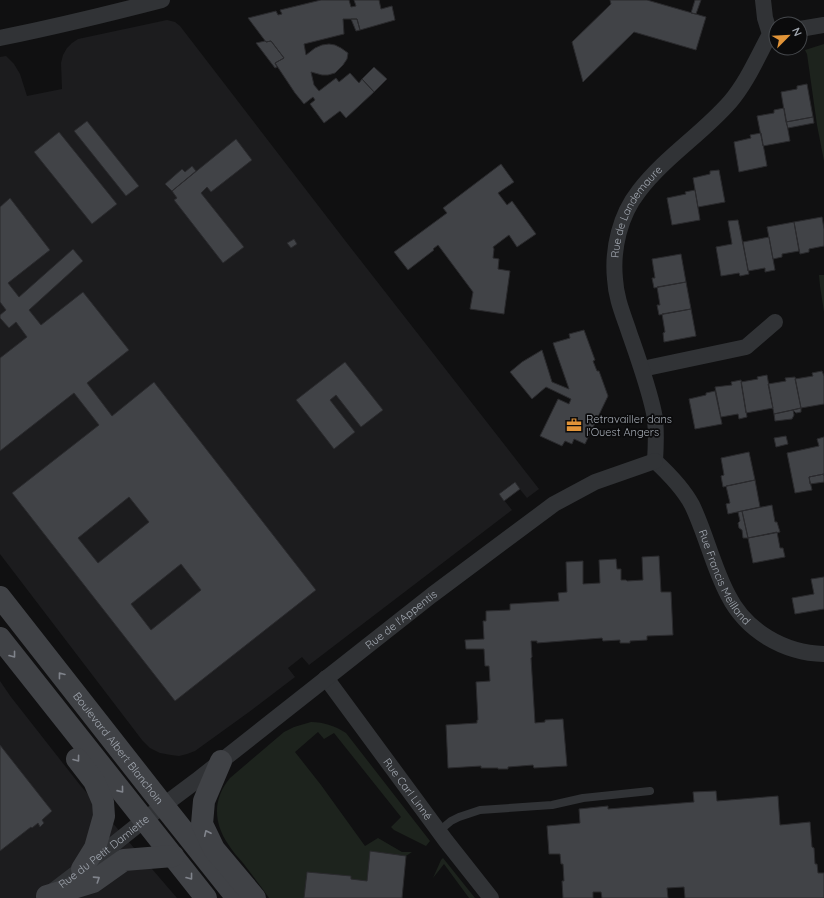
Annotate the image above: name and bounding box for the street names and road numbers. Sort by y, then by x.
street label: Rue de Landemaure [608,163,665,258]
street label: Rue Francis Meilland [696,527,753,628]
street label: Rue de l'Appentis [362,587,440,652]
street label: Boulevard Albert Blanchoin [70,689,167,807]
street label: Rue Carl Linné [380,755,435,823]
street label: Rue du Petit Damiette [56,812,152,891]

